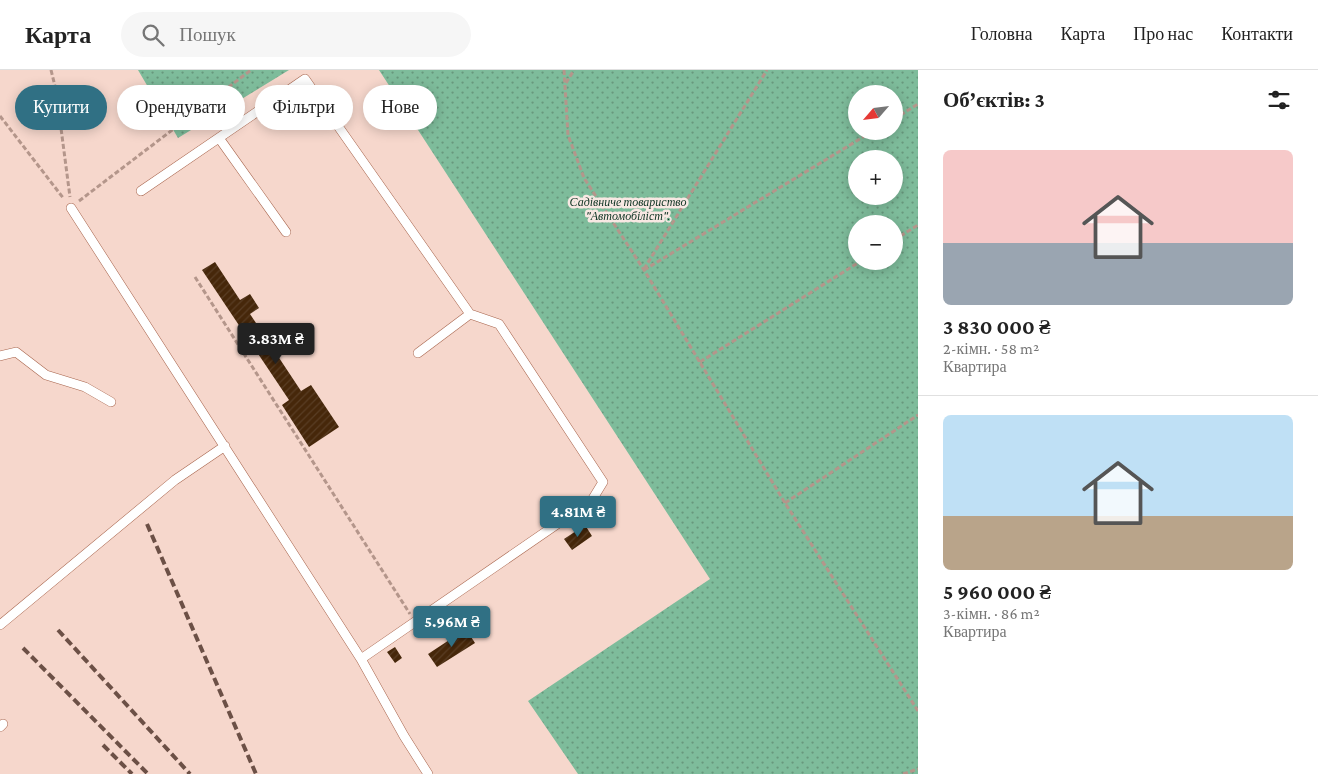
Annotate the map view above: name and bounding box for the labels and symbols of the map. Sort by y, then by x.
north arrow [848,85,902,140]
park label: Садівниче товариство "Автомобіліст". [570,195,686,223]
pin: 3.83M ₴ [230,322,322,365]
pin: 4.81M ₴ [532,496,624,538]
pin: 5.96M ₴ [406,606,498,648]

